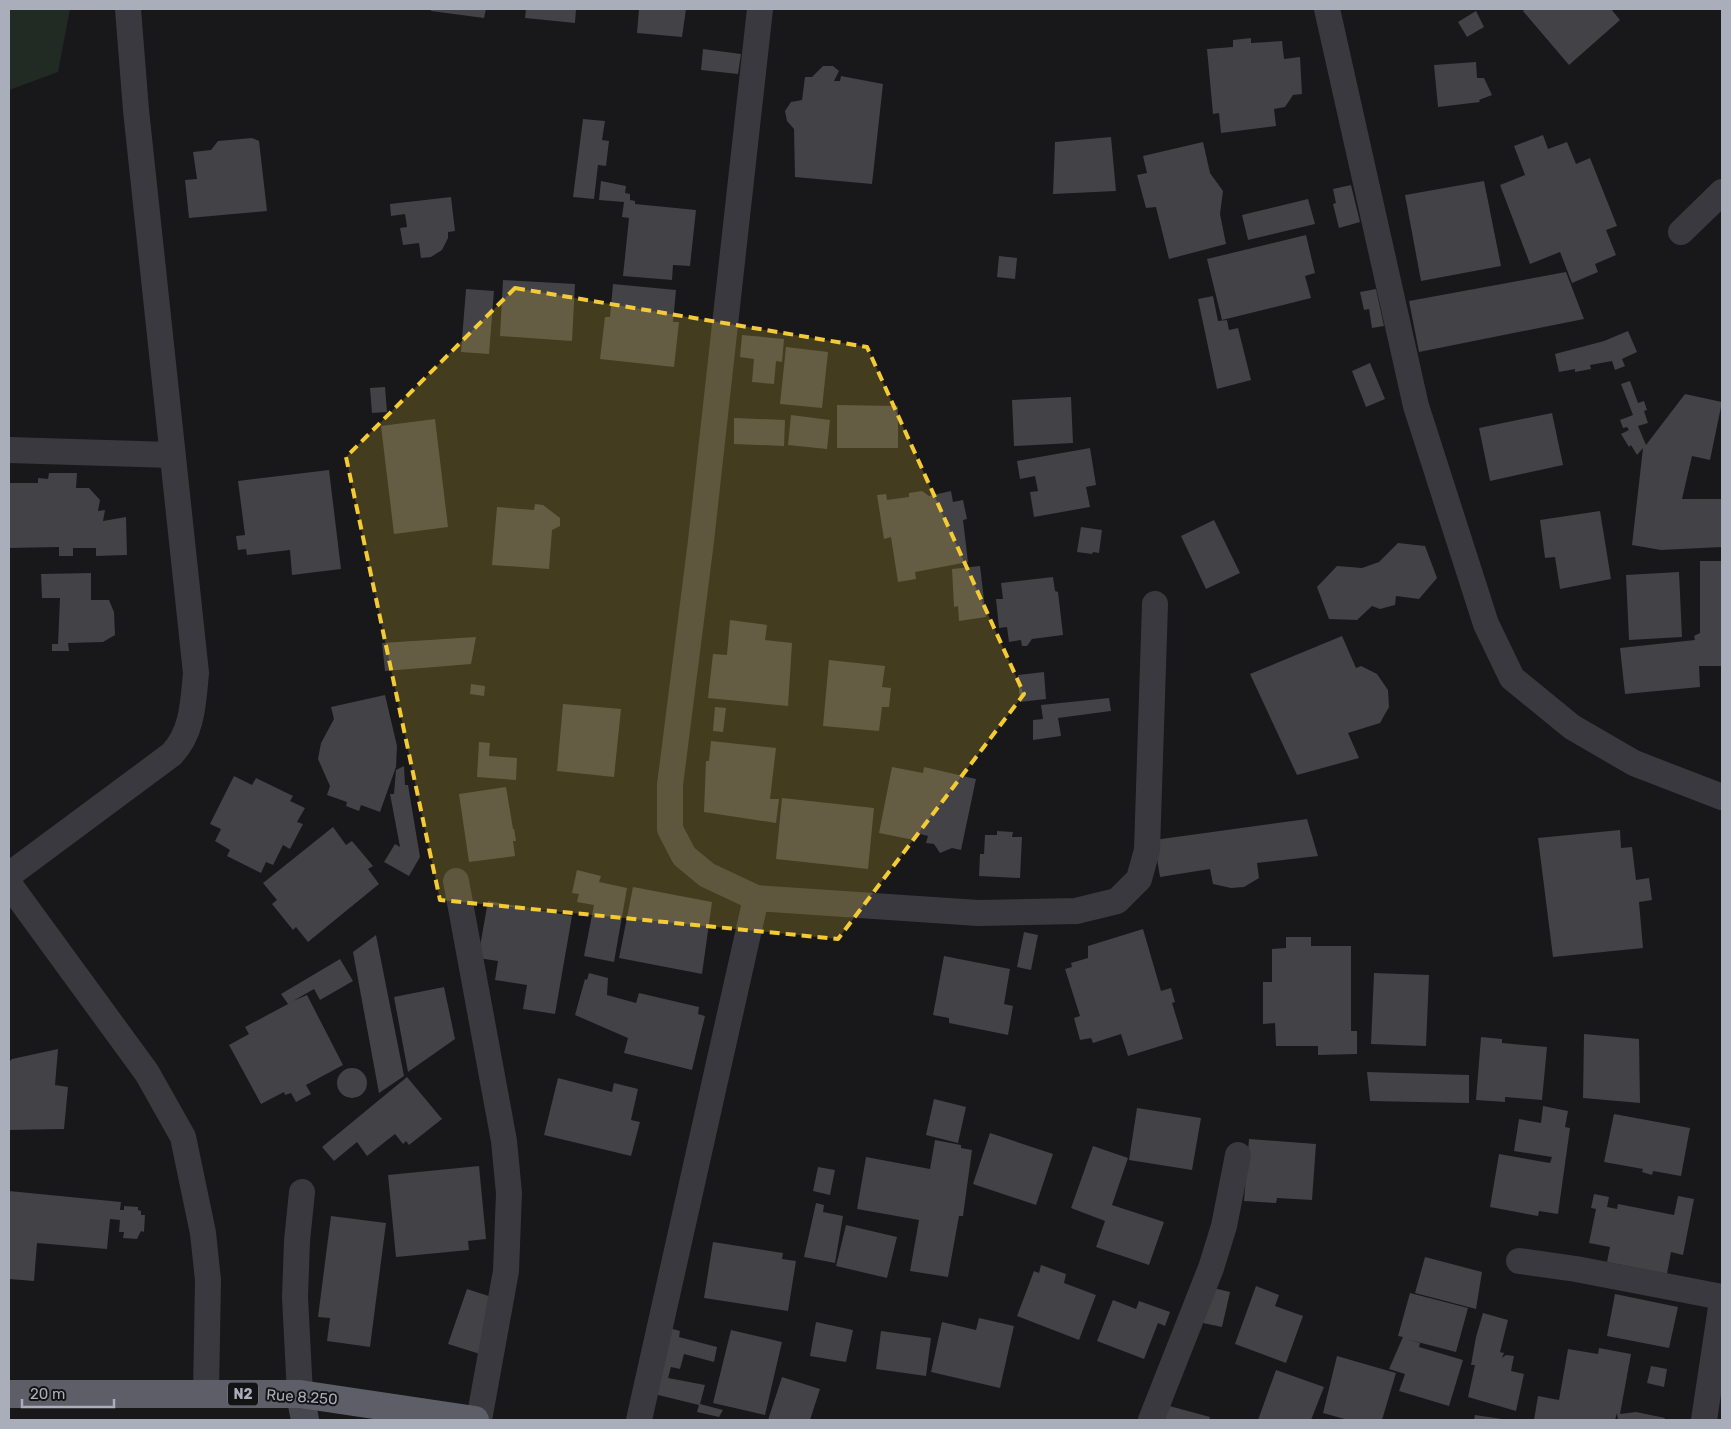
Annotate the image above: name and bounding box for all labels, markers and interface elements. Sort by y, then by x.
scale bar [22,1376,115,1408]
road number: N2 [228,1382,258,1406]
text: 20 m [30,1385,65,1403]
street label: Rue 8.250 [266,1386,338,1408]

